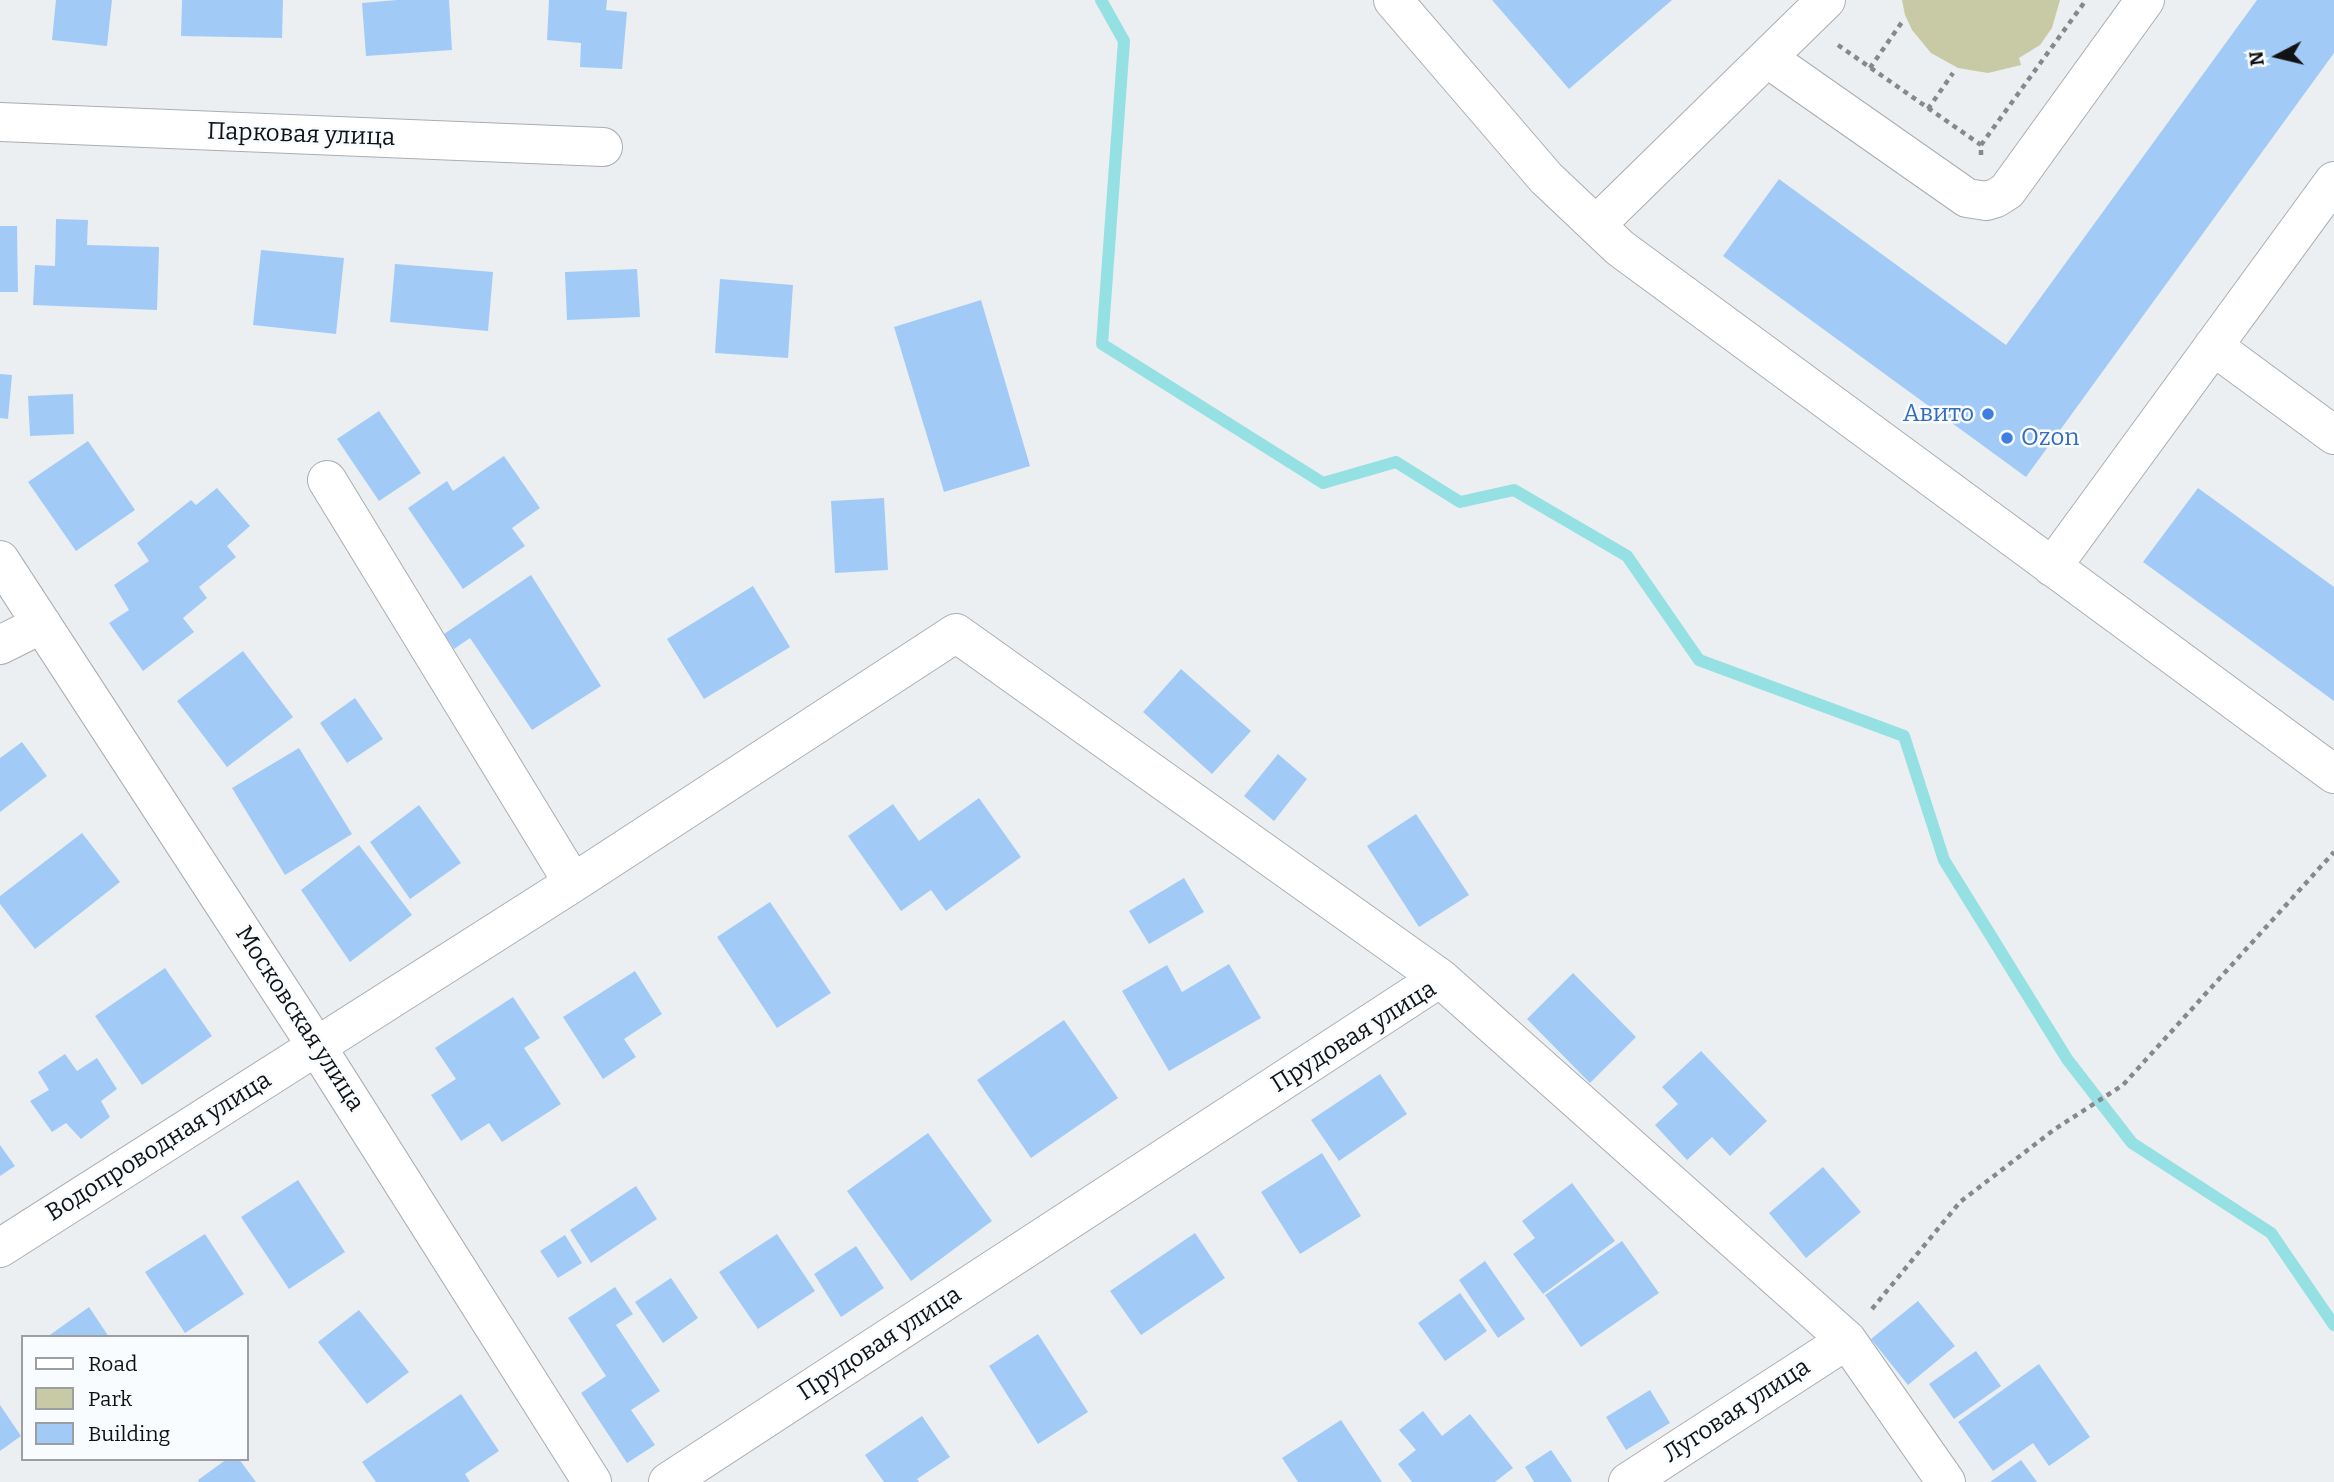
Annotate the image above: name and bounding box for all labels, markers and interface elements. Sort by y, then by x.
north arrow [2243,21,2313,91]
text: N [2244,50,2269,67]
street label: Парковая улица [206,117,396,153]
place label: Авито [1903,400,1974,428]
marker: Авито [1980,406,1996,422]
place label: Ozon [2021,424,2079,452]
marker: Ozon [1999,430,2015,446]
street label: Московская улица [228,921,370,1117]
street label: Прудовая улица [1266,975,1442,1099]
street label: Водопроводная улица [41,1066,277,1228]
street label: Прудовая улица [793,1281,967,1407]
legend [21,1335,248,1461]
text: Road [88,1351,137,1377]
street label: Луговая улица [1658,1353,1816,1469]
text: Park [88,1386,132,1412]
text: Building [88,1421,170,1447]

